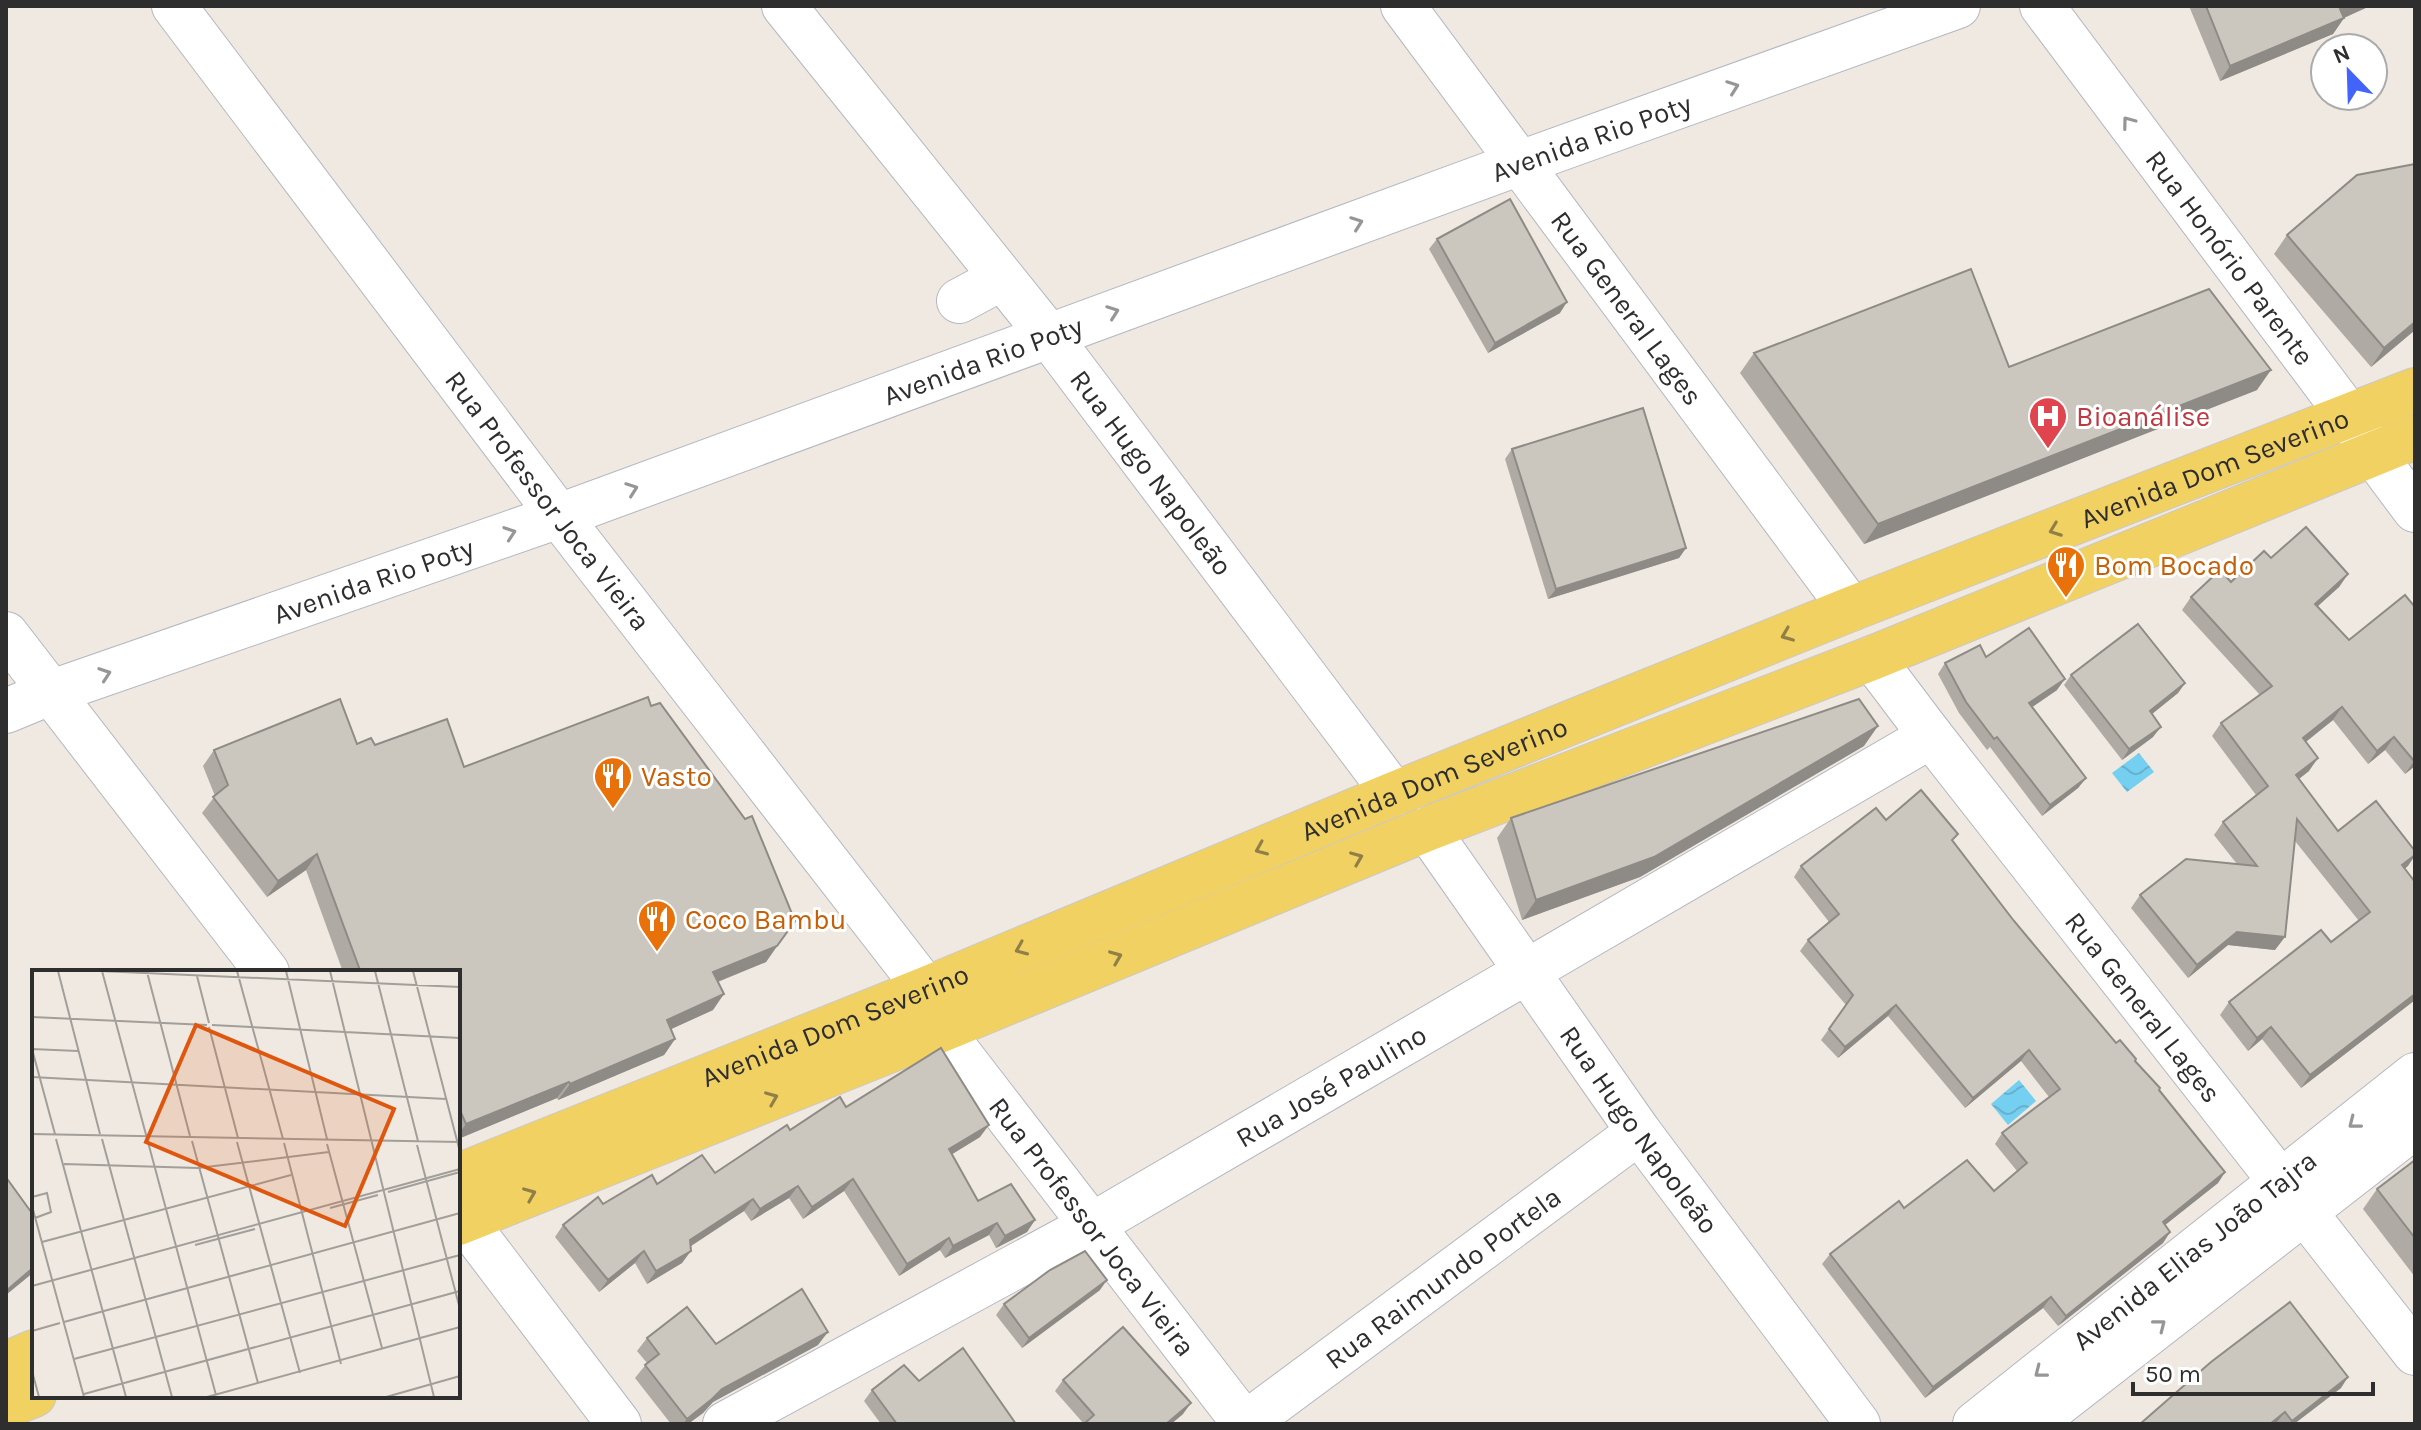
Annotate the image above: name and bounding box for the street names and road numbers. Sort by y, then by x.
street label: Avenida Rio Poty [1487,87,1696,189]
street label: Rua Honório Parente [2139,144,2321,372]
street label: Rua General Lages [1544,205,1710,412]
street label: Avenida Rio Poty [879,309,1087,412]
street label: Rua Hugo Napoleão [1063,363,1239,582]
street label: Rua Professor Joca Vieira [438,364,658,637]
street label: Avenida Dom Severino [2076,401,2354,535]
street label: Avenida Rio Poty [269,531,478,631]
street label: Avenida Dom Severino [1296,710,1572,848]
street label: Rua General Lages [2058,905,2228,1109]
street label: Avenida Dom Severino [697,957,974,1094]
street label: Rua José Paulino [1230,1018,1432,1155]
street label: Rua Hugo Napoleão [1553,1019,1725,1240]
street label: Rua Professor Joca Vieira [982,1091,1202,1363]
street label: Avenida Elias João Tajra [2066,1144,2323,1357]
street label: Rua Raimundo Portela [1319,1180,1567,1376]

